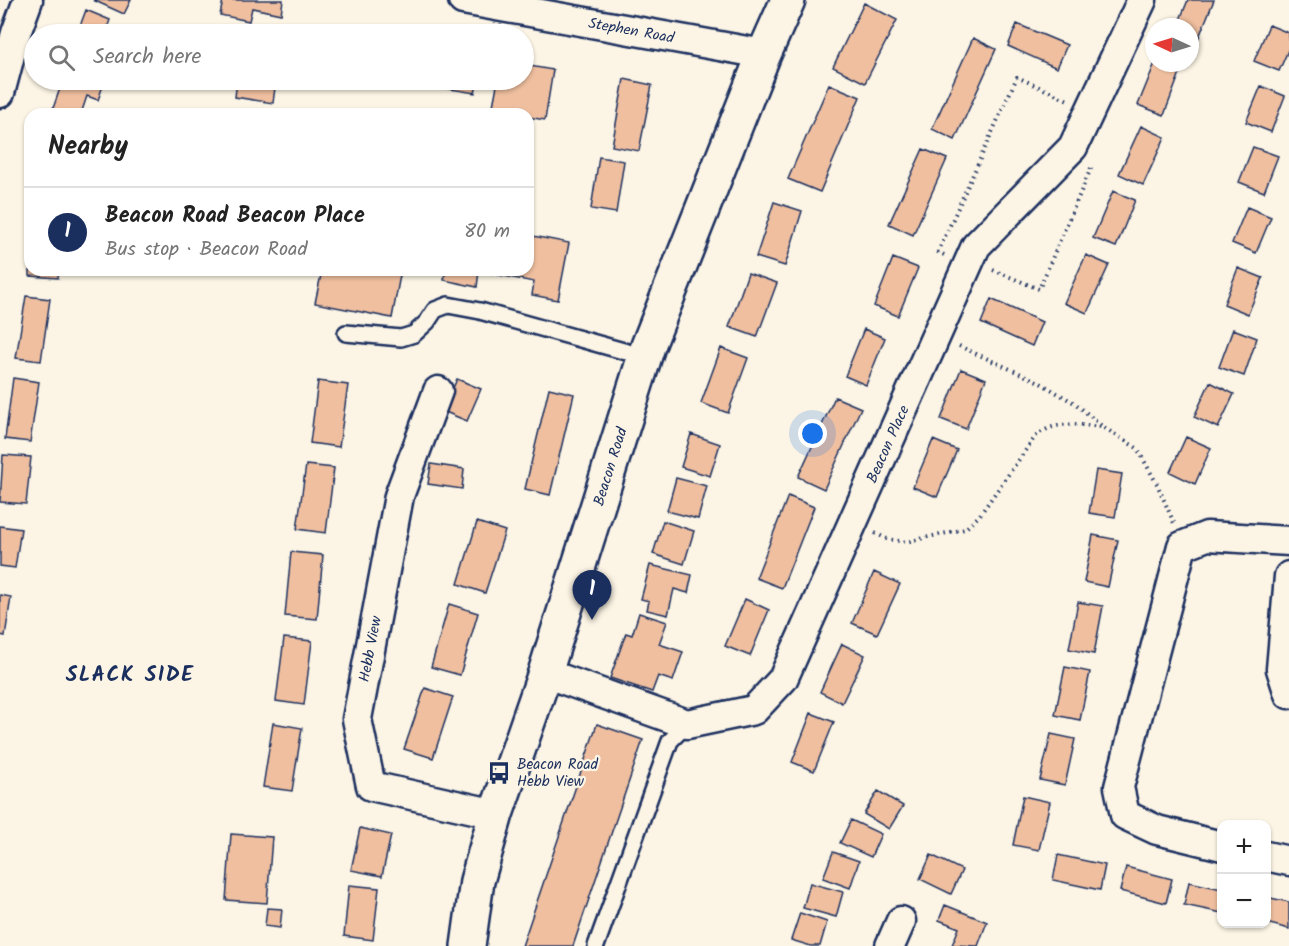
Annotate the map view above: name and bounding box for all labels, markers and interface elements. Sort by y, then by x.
street label: Stephen Road [586,12,676,51]
north arrow [1145,18,1199,72]
search box [24,24,534,90]
text: Search here [93,40,201,75]
icon: search [45,41,78,74]
text: Nearby [48,126,128,168]
text: Beacon Road Beacon Place [105,199,365,234]
text: 1 [64,216,71,248]
text: 80 m [464,216,510,248]
text: Bus stop · Beacon Road [105,234,307,266]
street label: Beacon Place [861,401,917,487]
your location [798,419,827,448]
street label: Beacon Road [587,424,635,509]
pin: 1 [572,570,612,620]
street label: Hebb View [353,613,389,684]
district label: SLACK SIDE [66,659,194,692]
place label: Beacon Road Hebb View [517,753,598,794]
bus stop icon: Beacon Road Hebb View [486,760,512,786]
map controls [1217,820,1271,928]
button: + [1217,820,1271,874]
button: − [1217,874,1271,928]

